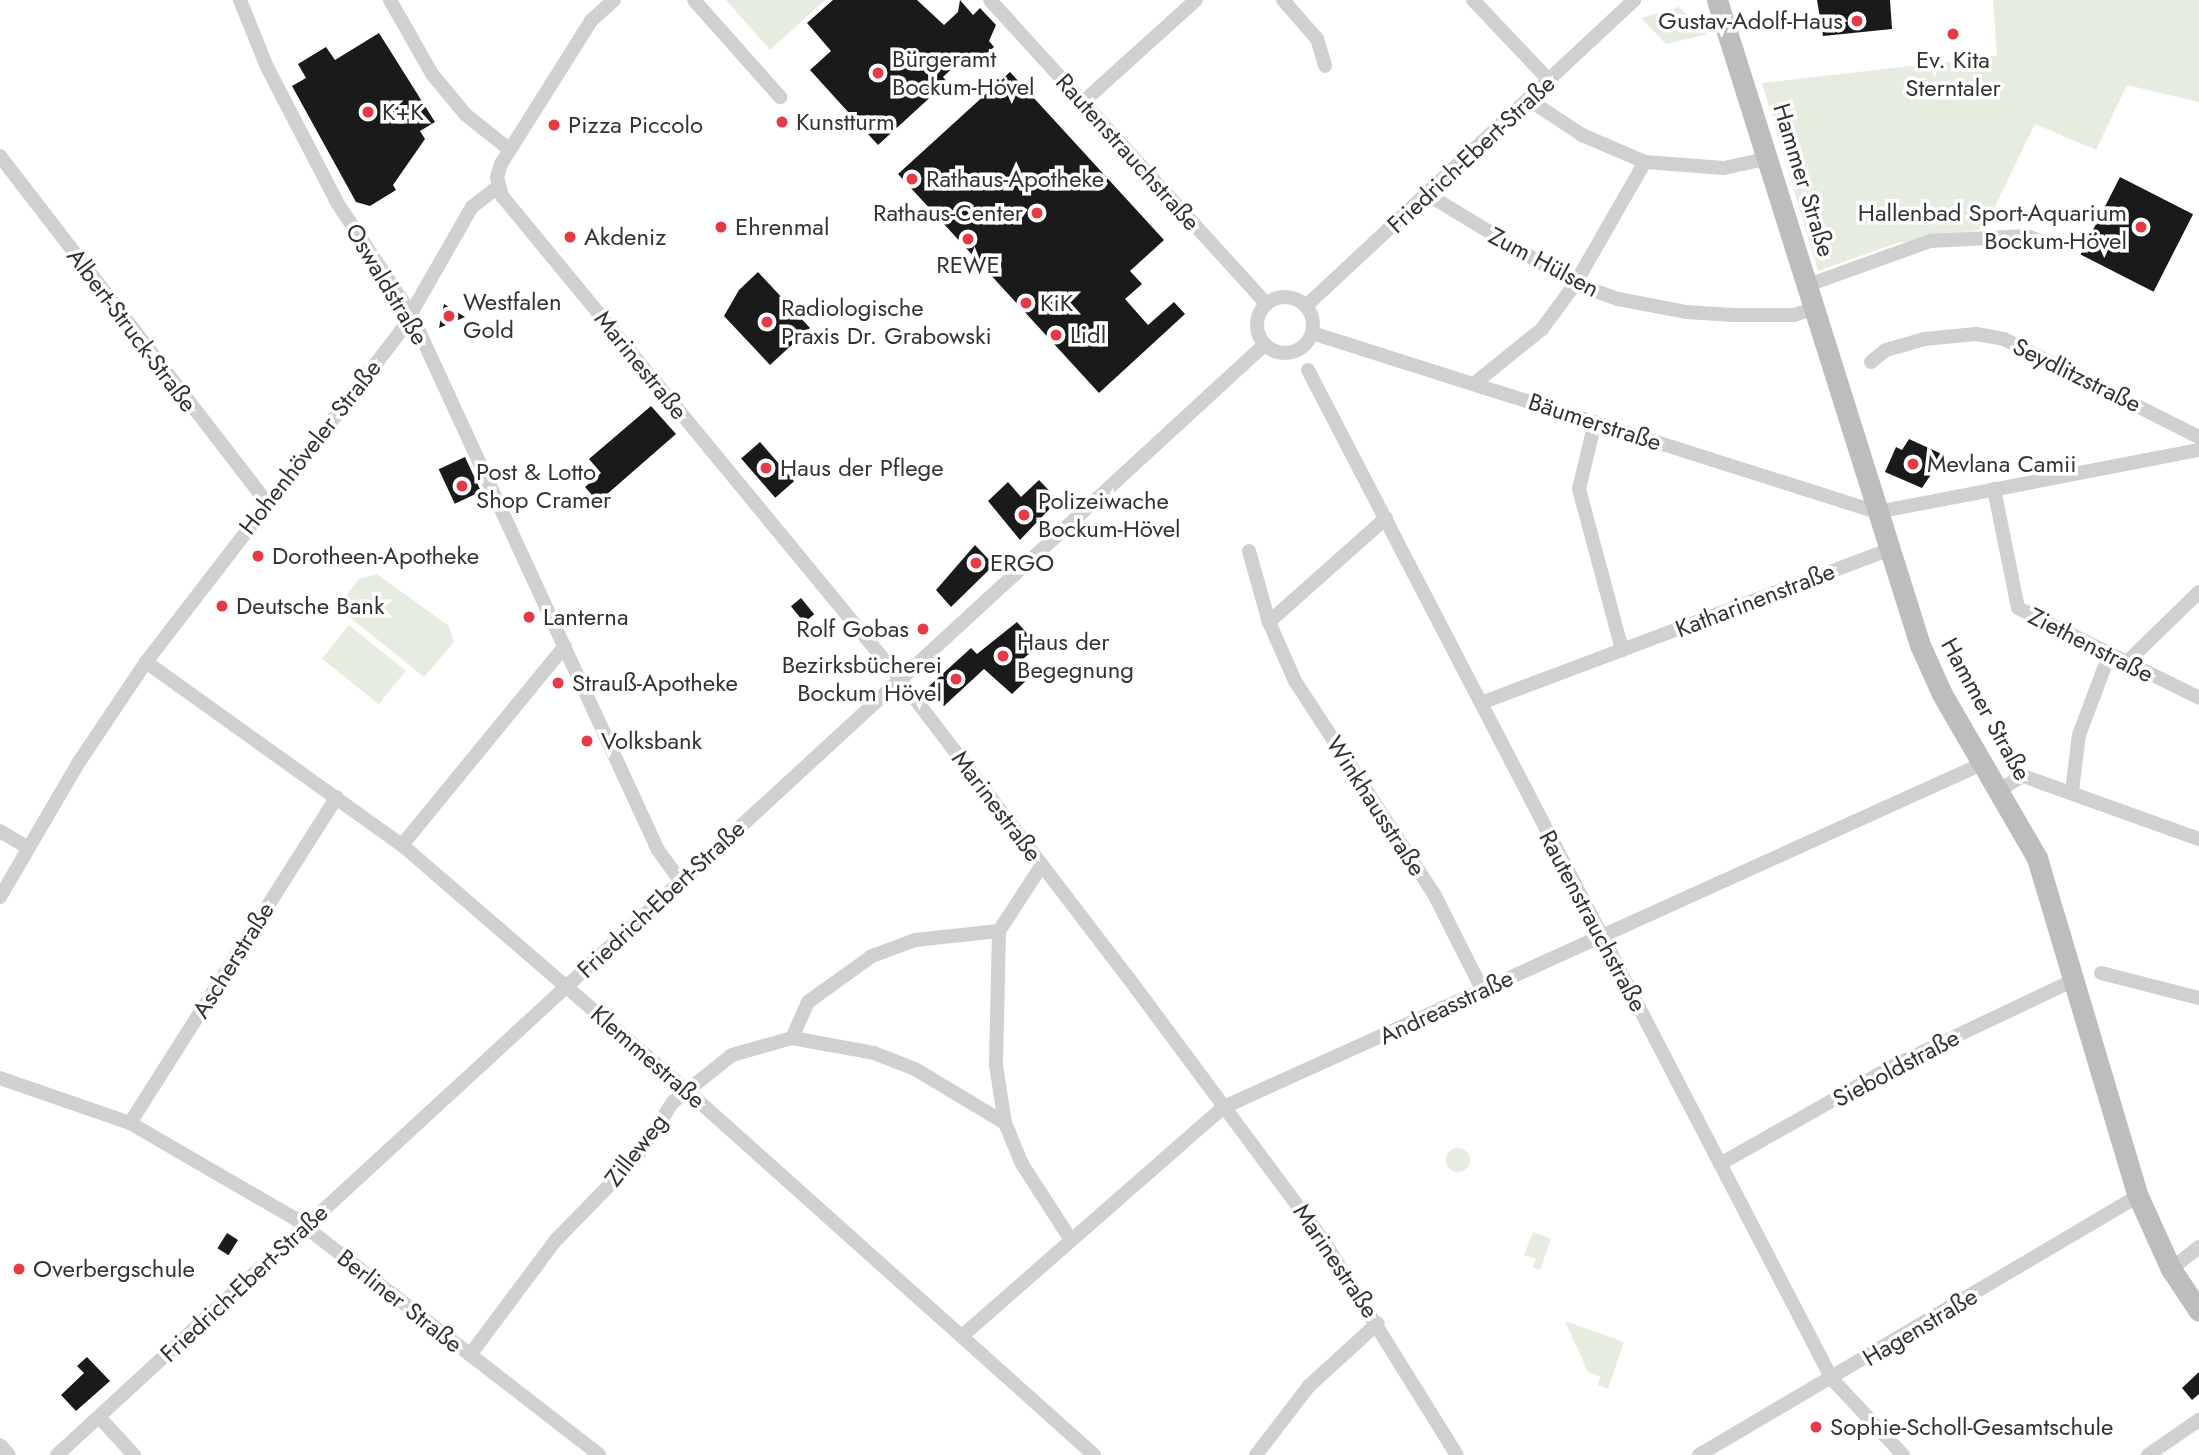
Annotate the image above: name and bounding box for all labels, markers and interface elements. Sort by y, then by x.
place label: Gustav-Adolf-Haus [1658,7,1843,35]
marker: Gustav-Adolf-Haus [1849,13,1865,29]
marker: Ev. Kita Sterntaler [1945,26,1961,42]
place label: Bürgeramt Bockum-Hövel [892,45,1035,101]
place label: Ev. Kita Sterntaler [1905,46,2001,102]
marker: Bürgeramt Bockum-Hövel [870,65,886,81]
street label: Rautenstrauchstraße [1050,68,1206,236]
street label: Friedrich-Ebert-Straße [1381,69,1561,239]
place label: K+K [382,98,424,126]
street label: Hammer Straße [1767,100,1841,260]
marker: K+K [360,104,376,120]
place label: Kunstturm [796,108,895,136]
place label: Pizza Piccolo [568,111,703,139]
marker: Kunstturm [774,114,790,130]
marker: Pizza Piccolo [546,117,562,133]
place label: Rathaus-Apotheke [926,165,1104,193]
marker: Rathaus-Apotheke [904,171,920,187]
place label: Rathaus-Center [873,199,1023,227]
place label: Hallenbad Sport-Aquarium Bockum-Hövel [1858,199,2127,255]
marker: Rathaus-Center [1029,205,1045,221]
place label: Ehrenmal [735,213,829,241]
street label: Oswaldstraße [339,218,435,350]
marker: Ehrenmal [713,219,729,235]
marker: Hallenbad Sport-Aquarium Bockum-Hövel [2133,219,2149,235]
street label: Zum Hülsen [1484,221,1604,303]
place label: Akdeniz [584,223,666,251]
marker: Akdeniz [562,229,578,245]
marker: REWE [960,231,976,247]
street label: Albert-Struck-Straße [61,242,203,418]
place label: REWE [936,251,1000,279]
place label: Westfalen Gold [463,288,562,344]
place label: KiK [1040,289,1073,317]
place label: Radiologische Praxis Dr. Grabowski [781,294,992,350]
marker: KiK [1018,295,1034,311]
street label: Marinestraße [588,305,694,425]
marker: Westfalen Gold [441,308,457,324]
marker: Radiologische Praxis Dr. Grabowski [759,314,775,330]
place label: Lidl [1070,321,1106,349]
marker: Lidl [1048,327,1064,343]
street label: Seydlitzstraße [2008,332,2146,418]
street label: Hohenhöveler Straße [233,354,387,540]
street label: Bäumerstraße [1525,387,1665,457]
place label: Mevlana Camii [1927,450,2077,478]
place label: Haus der Pflege [780,454,944,482]
marker: Mevlana Camii [1905,456,1921,472]
place label: Post & Lotto Shop Cramer [476,458,611,514]
marker: Haus der Pflege [758,460,774,476]
marker: Post & Lotto Shop Cramer [454,478,470,494]
place label: Polizeiwache Bockum-Hövel [1038,487,1181,543]
marker: Polizeiwache Bockum-Hövel [1016,507,1032,523]
place label: Dorotheen-Apotheke [272,542,479,570]
marker: Dorotheen-Apotheke [250,548,266,564]
place label: ERGO [990,549,1054,577]
marker: ERGO [968,555,984,571]
street label: Katharinenstraße [1671,556,1839,644]
place label: Deutsche Bank [236,592,384,620]
marker: Deutsche Bank [214,598,230,614]
street label: Ziethenstraße [2024,601,2158,689]
place label: Lanterna [543,603,628,631]
marker: Lanterna [521,609,537,625]
place label: Rolf Gobas [796,615,909,643]
marker: Rolf Gobas [915,621,931,637]
place label: Haus der Begegnung [1017,628,1134,684]
street label: Hammer Straße [1935,633,2037,785]
marker: Haus der Begegnung [995,648,1011,664]
place label: Bezirksbücherei Bockum Hövel [782,651,942,707]
place label: Strauß-Apotheke [572,669,738,697]
marker: Bezirksbücherei Bockum Hövel [948,671,964,687]
marker: Strauß-Apotheke [550,675,566,691]
place label: Volksbank [601,727,702,755]
street label: Winkhausstraße [1320,731,1432,881]
marker: Volksbank [579,733,595,749]
street label: Marinestraße [946,745,1048,867]
street label: Friedrich-Ebert-Straße [571,814,751,984]
street label: Rautenstrauchstraße [1533,825,1653,1017]
street label: Ascherstraße [186,897,280,1023]
street label: Andreasstraße [1374,963,1518,1051]
street label: Klemmestraße [585,999,711,1115]
street label: Sieboldstraße [1828,1023,1964,1113]
street label: Zilleweg [599,1108,673,1192]
street label: Friedrich-Ebert-Straße [154,1198,334,1368]
street label: Marinestraße [1287,1198,1385,1324]
street label: Berliner Straße [332,1243,468,1359]
place label: Overbergschule [33,1255,195,1283]
marker: Overbergschule [11,1261,27,1277]
street label: Hagenstraße [1858,1282,1982,1372]
place label: Sophie-Scholl-Gesamtschule [1830,1413,2113,1441]
marker: Sophie-Scholl-Gesamtschule [1808,1419,1824,1435]

